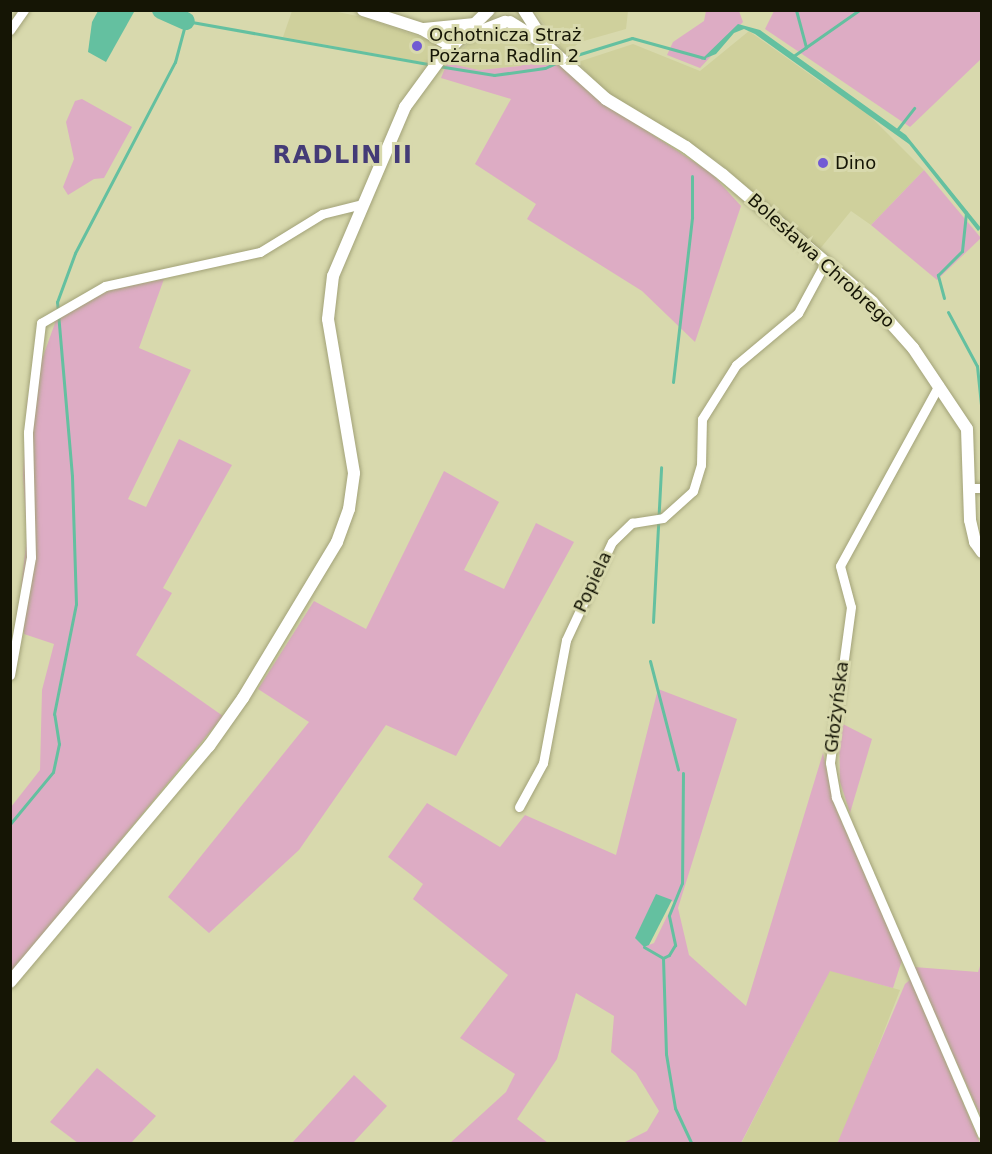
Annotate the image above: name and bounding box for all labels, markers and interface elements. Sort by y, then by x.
place label: Ochotnicza Straż Pożarna Radlin 2 [429,25,581,68]
marker: Ochotnicza Straż Pożarna Radlin 2 [410,39,424,53]
district label: RADLIN II [272,142,413,170]
place label: Dino [835,152,876,174]
marker: Dino [816,156,830,170]
street label: Bolesława Chrobrego [743,189,899,333]
street label: Popiela [570,548,616,616]
street label: Głożyńska [821,660,853,754]

